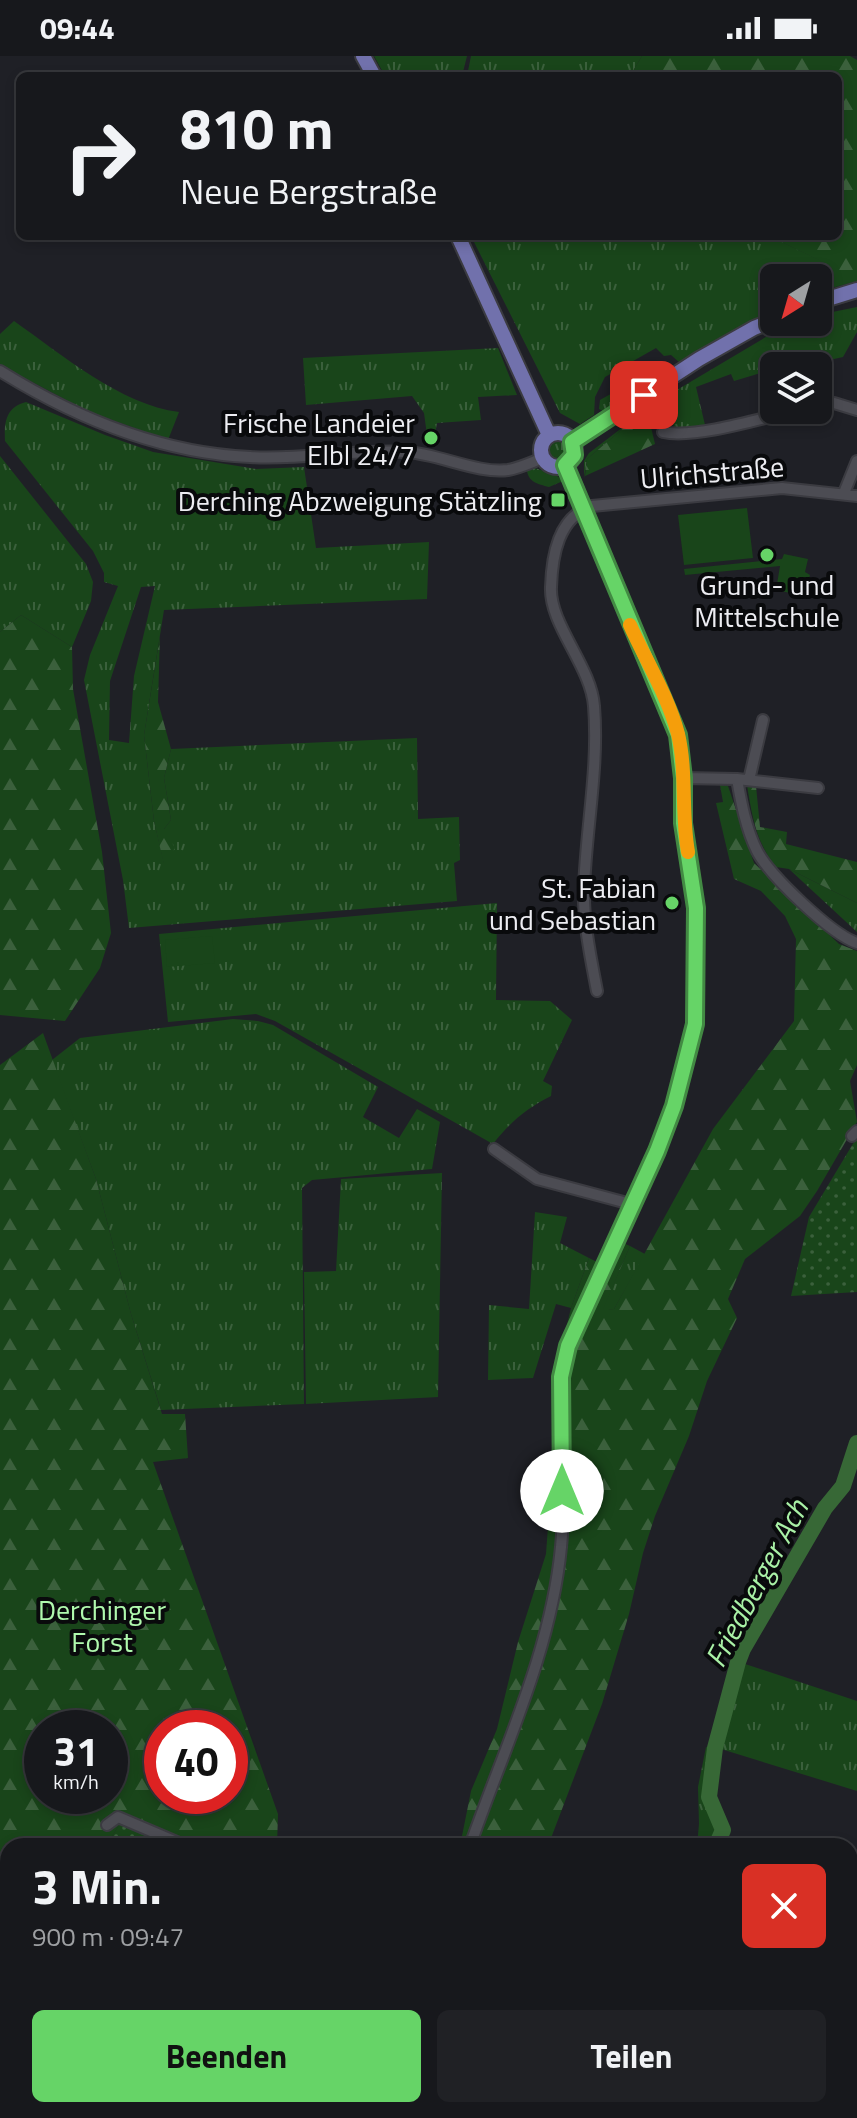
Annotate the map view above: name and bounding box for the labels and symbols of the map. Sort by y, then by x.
north arrow [760,264,832,336]
pin [610,361,678,429]
place label: Frische Landeier Elbl 24/7 [223,401,415,476]
marker: Frische Landeier Elbl 24/7 [422,429,440,447]
street label: Ulrichstraße [638,444,786,500]
place label: Derching Abzweigung Stätzling [178,479,542,522]
marker: Derching Abzweigung Stätzling [549,491,567,509]
marker: Grund- und Mittelschule [758,546,776,564]
place label: Grund- und Mittelschule [694,563,840,638]
place label: St. Fabian und Sebastian [489,866,656,941]
marker: St. Fabian und Sebastian [663,894,681,912]
position arrow [520,1449,604,1533]
water label: Friedberger Ach [692,1490,820,1675]
park label: Derchinger Forst [38,1588,166,1663]
speed limit sign: 40 [144,1710,248,1814]

